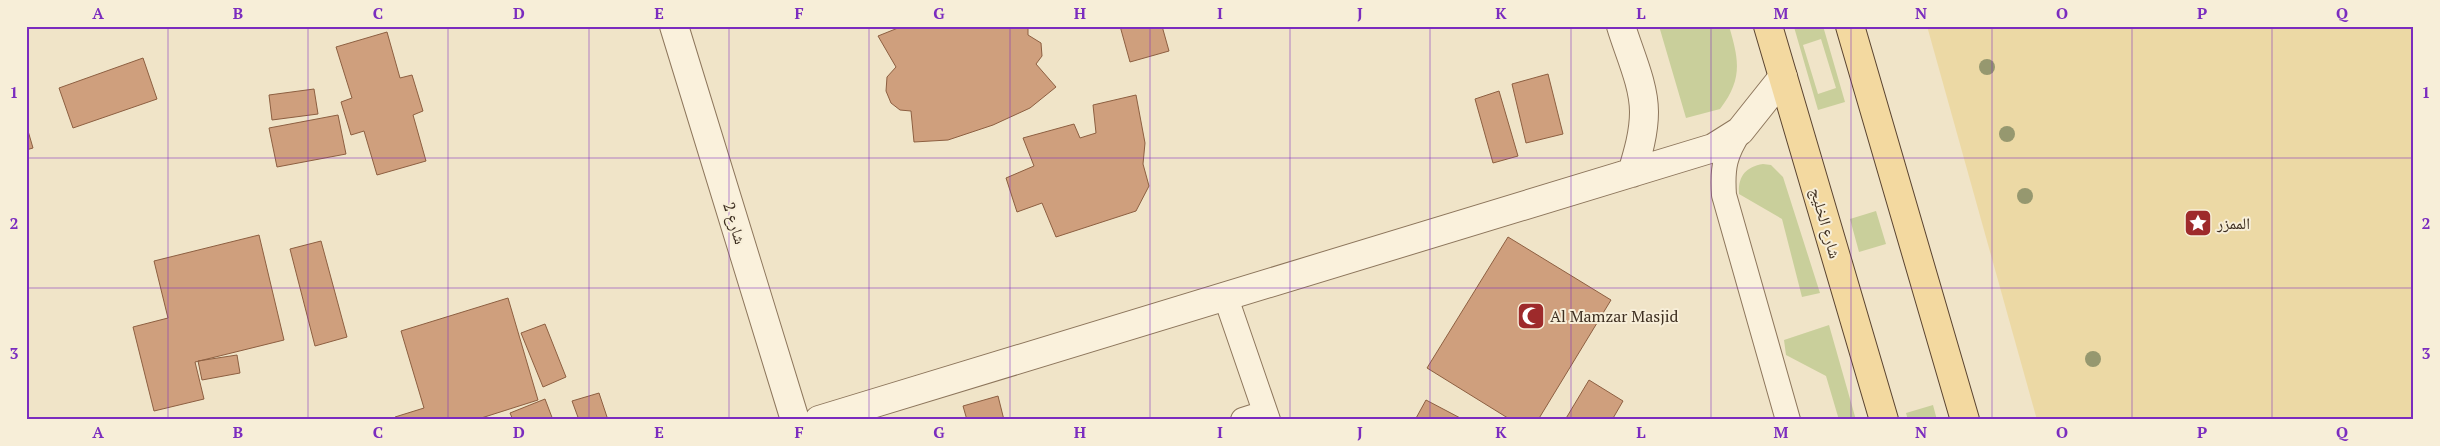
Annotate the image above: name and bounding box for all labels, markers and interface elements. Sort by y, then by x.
text: A [92,2,104,24]
text: B [233,2,243,24]
text: C [373,2,383,24]
text: D [513,2,525,24]
text: E [654,2,664,24]
text: F [794,2,804,24]
text: G [933,2,945,24]
text: H [1074,2,1086,24]
text: I [1217,2,1223,24]
text: J [1357,2,1363,24]
text: K [1495,2,1507,24]
text: L [1636,2,1646,24]
text: M [1774,2,1789,24]
text: N [1915,2,1927,24]
text: O [2056,2,2068,24]
text: P [2197,2,2207,24]
text: Q [2336,2,2349,24]
text: 1 [9,81,19,103]
text: 1 [2421,81,2431,103]
street label: شارع الخليج [1805,185,1847,261]
street label: شارع 2 [718,199,752,247]
place icon: الممزر [2183,208,2213,238]
text: 2 [9,212,19,234]
place label: الممزر [2216,212,2250,234]
text: 2 [2421,212,2431,234]
mosque icon: Al Mamzar Masjid [1516,301,1546,331]
place label: Al Mamzar Masjid [1550,305,1679,327]
text: 3 [9,342,19,364]
text: 3 [2421,342,2431,364]
text: A [92,421,104,443]
text: B [233,421,243,443]
text: C [373,421,383,443]
text: D [513,421,525,443]
text: E [654,421,664,443]
text: F [794,421,804,443]
text: G [933,421,945,443]
text: H [1074,421,1086,443]
text: I [1217,421,1223,443]
text: J [1357,421,1363,443]
text: K [1495,421,1507,443]
text: L [1636,421,1646,443]
text: M [1774,421,1789,443]
text: N [1915,421,1927,443]
text: O [2056,421,2068,443]
text: P [2197,421,2207,443]
text: Q [2336,421,2349,443]

